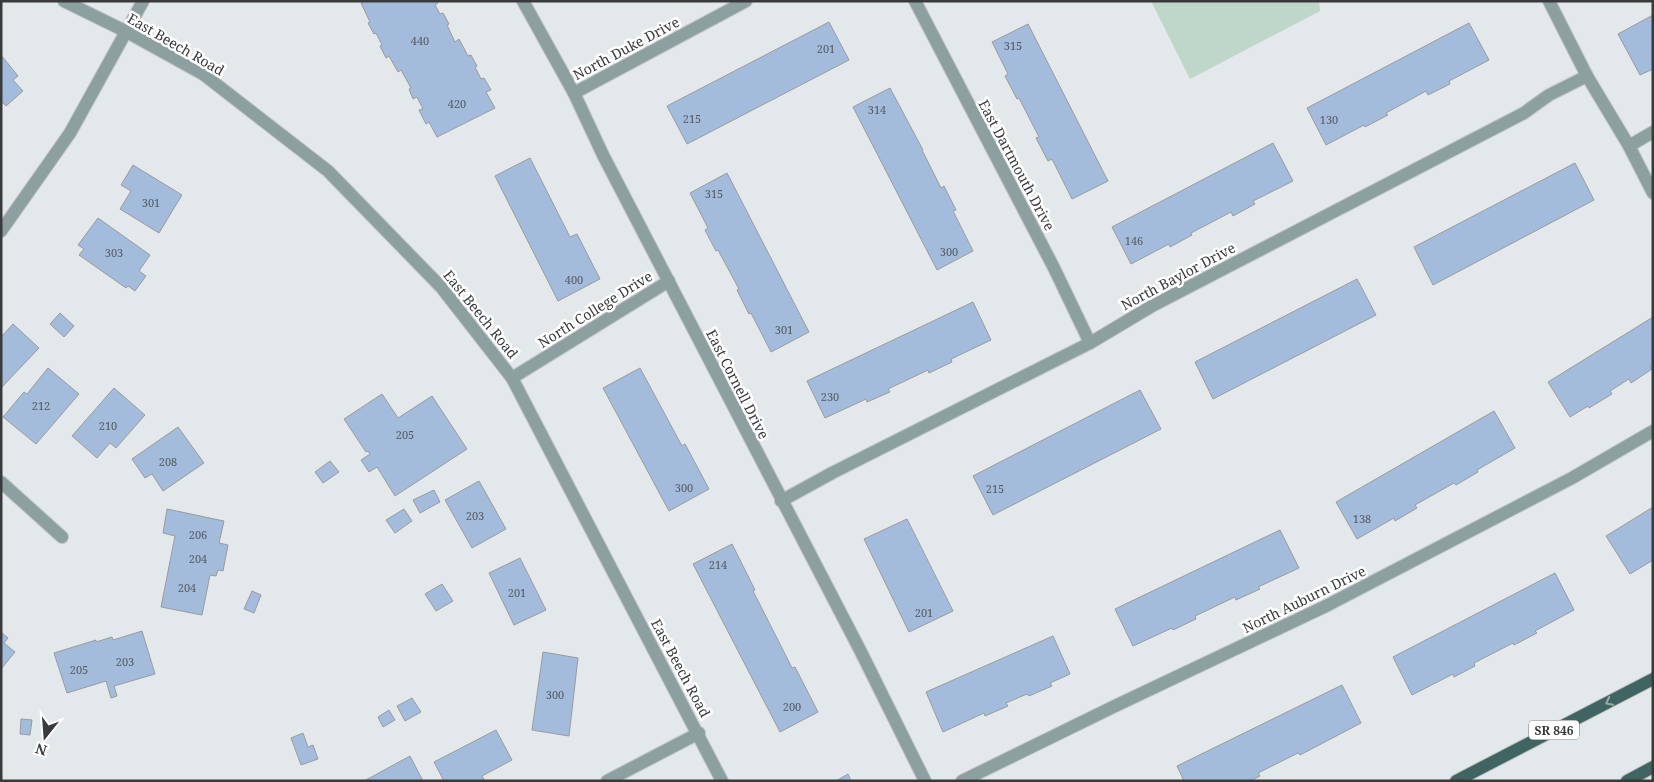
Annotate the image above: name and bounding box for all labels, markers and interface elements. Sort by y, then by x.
street label: East Beech Road [124,9,228,80]
street label: North Duke Drive [570,12,682,84]
house number: 440 [411,33,429,48]
house number: 315 [1004,38,1022,53]
house number: 201 [817,41,835,56]
house number: 420 [448,96,466,111]
street label: East Dartmouth Drive [974,96,1060,234]
house number: 314 [868,102,886,117]
house number: 215 [683,111,701,126]
house number: 130 [1320,112,1338,127]
house number: 315 [705,186,723,201]
house number: 301 [142,195,160,210]
house number: 146 [1125,233,1143,248]
street label: North Baylor Drive [1117,238,1239,314]
house number: 300 [940,244,958,259]
house number: 303 [105,245,123,260]
street label: East Beech Road [439,266,523,363]
street label: North College Drive [534,266,656,352]
house number: 400 [565,272,583,287]
house number: 301 [775,322,793,337]
street label: East Cornell Drive [702,326,774,442]
house number: 230 [821,389,839,404]
house number: 212 [32,398,50,413]
house number: 210 [99,418,117,433]
house number: 205 [396,427,414,442]
house number: 208 [159,454,177,469]
house number: 300 [675,480,693,495]
house number: 215 [986,481,1004,496]
house number: 203 [466,508,484,523]
house number: 138 [1353,511,1371,526]
house number: 206 [189,527,207,542]
house number: 204 [189,551,207,566]
house number: 214 [709,557,727,572]
street label: North Auburn Drive [1239,561,1369,637]
house number: 204 [178,580,196,595]
house number: 201 [508,585,526,600]
house number: 201 [915,605,933,620]
street label: East Beech Road [647,616,715,721]
house number: 203 [116,654,134,669]
house number: 205 [70,662,88,677]
house number: 300 [546,687,564,702]
one-way arrow [1606,696,1615,706]
house number: 200 [783,699,801,714]
north arrow [20,712,70,762]
road number: SR 846 [1529,720,1579,740]
text: N [33,739,49,761]

